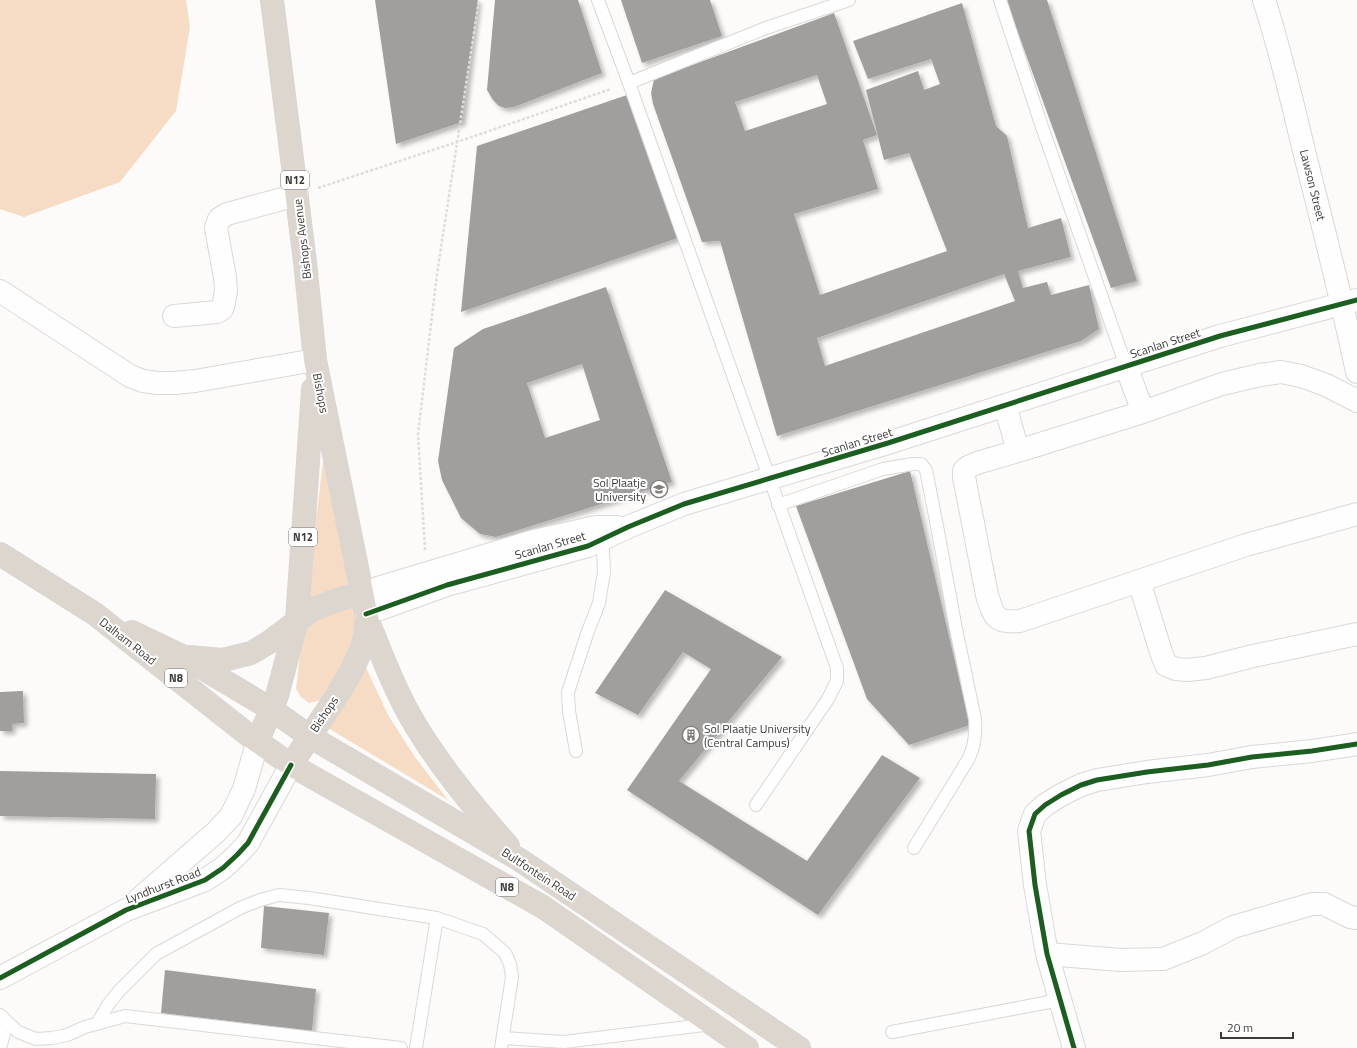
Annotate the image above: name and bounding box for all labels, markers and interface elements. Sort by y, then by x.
street label: Lawson Street [1295,147,1331,223]
road number: N12 [281,171,309,189]
street label: Bishops Avenue [288,198,316,280]
street label: Scanlan Street [1127,322,1203,363]
street label: Bishops [308,371,334,415]
street label: Scanlan Street [819,422,895,462]
place label: Sol Plaatje University [593,473,646,506]
school or university icon: Sol Plaatje University [649,479,669,499]
street label: Scanlan Street [512,526,588,564]
road number: N12 [289,528,317,546]
street label: Dalham Road [96,613,160,669]
road number: N8 [165,669,187,687]
street label: Bishops [305,692,343,736]
place label: Sol Plaatje University (Central Campus) [704,719,811,752]
building icon: Sol Plaatje University (Central Campus) [681,725,701,745]
street label: Bultfontein Road [498,843,580,905]
street label: Lyndhurst Road [123,862,203,908]
road number: N8 [496,878,518,896]
scale bar [1221,1014,1293,1040]
text: 20 m [1227,1018,1253,1037]

